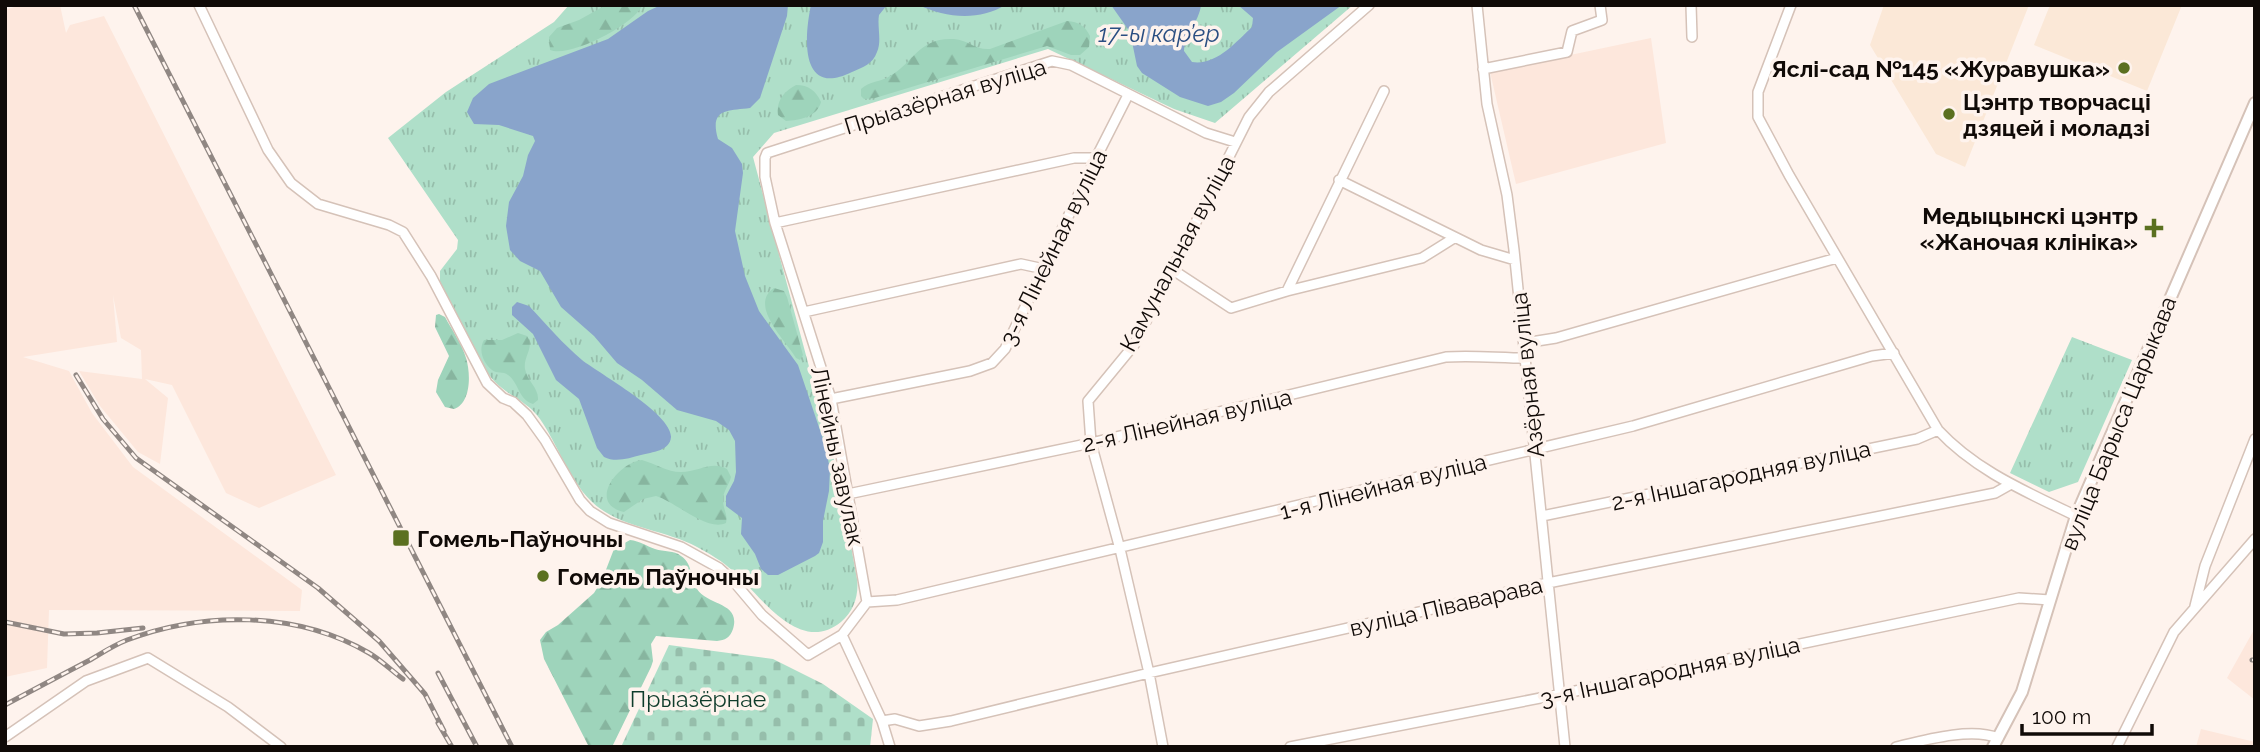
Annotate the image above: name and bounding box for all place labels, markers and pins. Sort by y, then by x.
place label: Яслі-сад №145 «Журавушка» [1771,55,2110,82]
marker: Яслі-сад №145 «Журавушка» [2116,60,2132,76]
place label: Цэнтр творчасці дзяцей і моладзі [1963,88,2151,141]
marker: Цэнтр творчасці дзяцей і моладзі [1941,106,1957,122]
place label: Медыцынскі цэнтр «Жаночая клініка» [1920,202,2138,255]
marker: Медыцынскі цэнтр «Жаночая клініка» [2144,218,2164,238]
place label: Гомель-Паўночны [417,525,623,552]
marker: Гомель-Паўночны [391,528,411,548]
place label: Гомель Паўночны [557,563,759,590]
marker: Гомель Паўночны [535,568,551,584]

